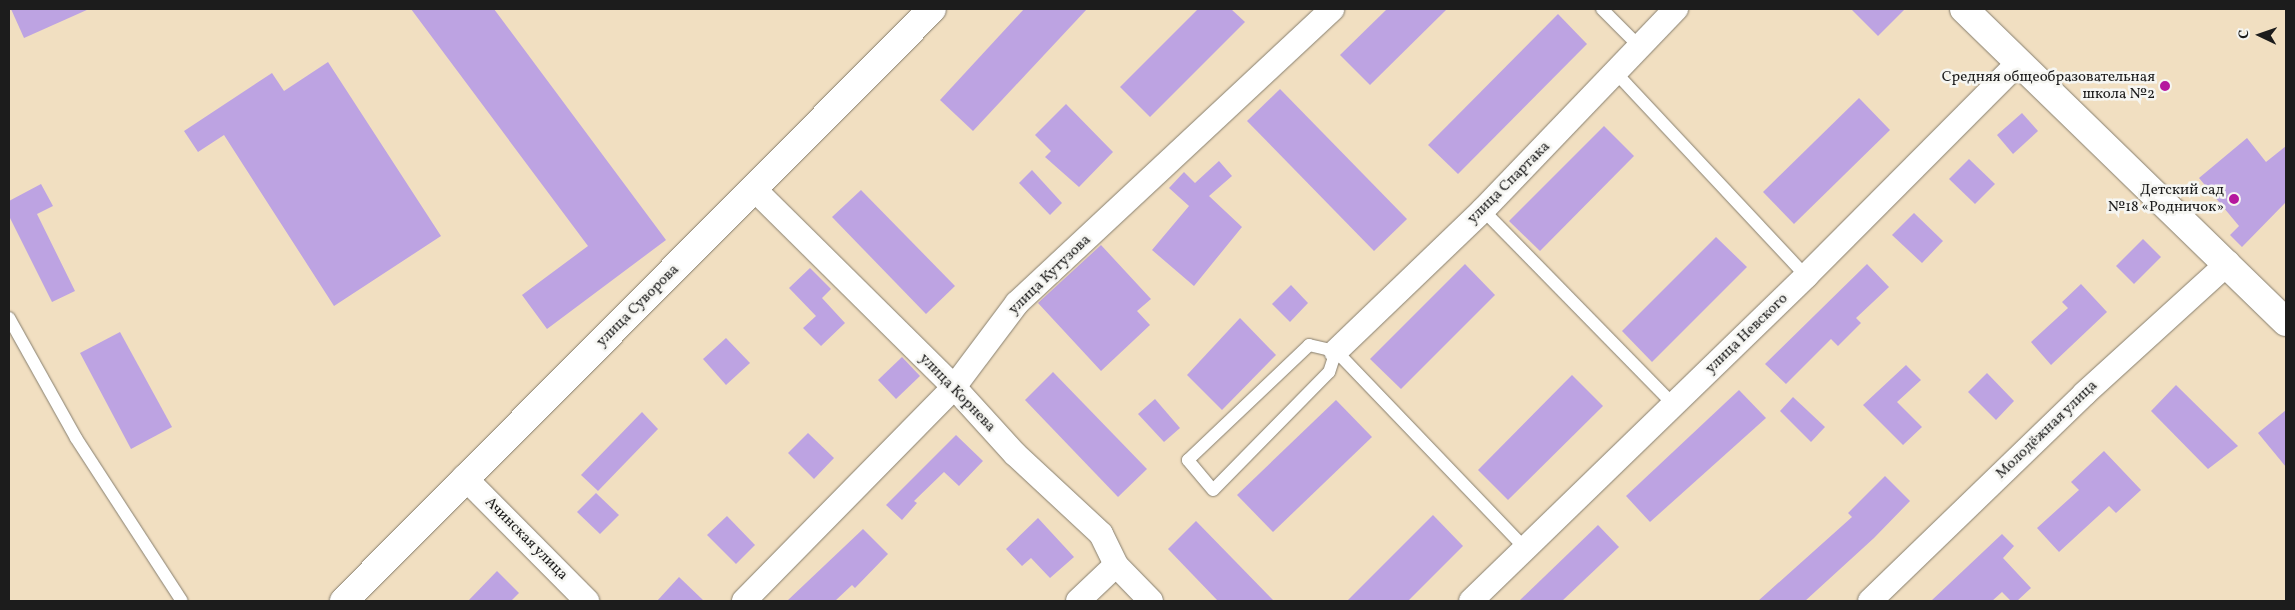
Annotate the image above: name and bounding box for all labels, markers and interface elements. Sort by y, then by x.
north arrow [2235,10,2285,60]
text: С [2235,29,2254,39]
place label: Средняя общеобразовательная школа №2 [1942,68,2155,103]
marker: Средняя общеобразовательная школа №2 [2159,80,2171,92]
street label: улица Спартака [1464,138,1554,228]
place label: Детский сад №18 «Родничок» [2107,181,2224,216]
marker: Детский сад №18 «Родничок» [2228,193,2240,205]
street label: улица Кутузова [1005,231,1095,319]
street label: улица Суворова [593,261,683,351]
street label: улица Невского [1702,290,1792,378]
street label: улица Корнева [915,350,999,436]
street label: Молодёжная улица [1992,377,2102,483]
street label: Ачинская улица [481,494,571,584]

